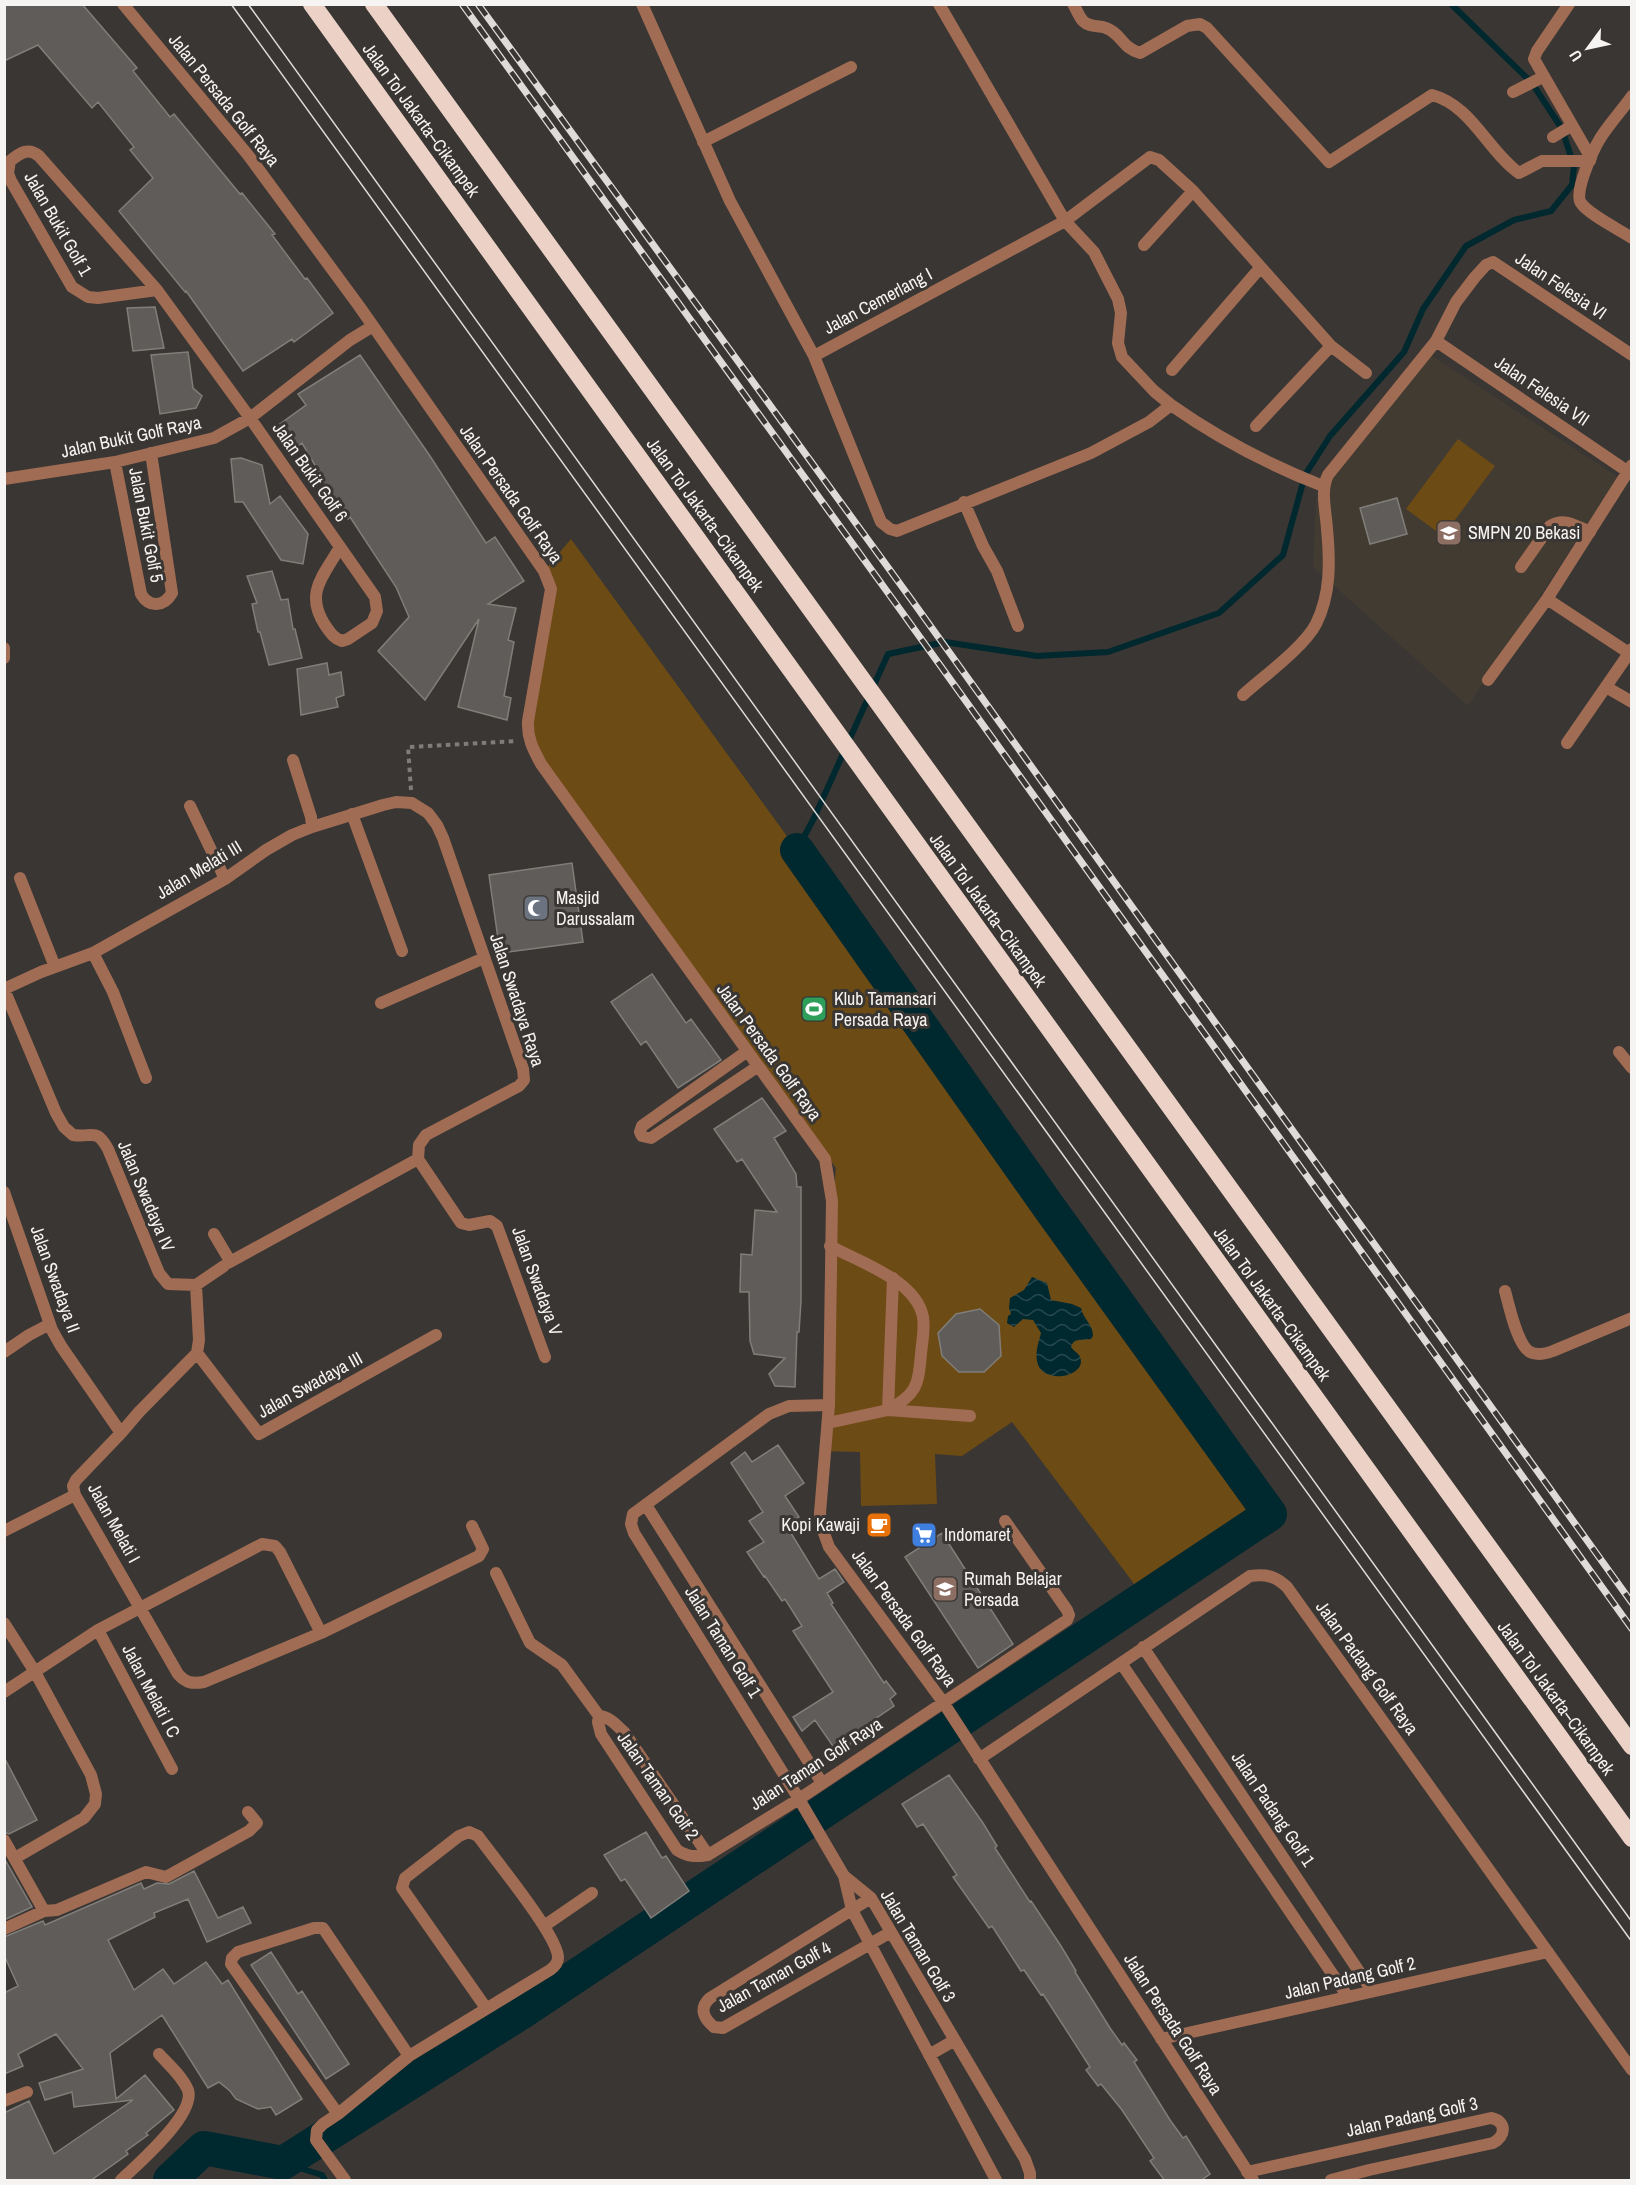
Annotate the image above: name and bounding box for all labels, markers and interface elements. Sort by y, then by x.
north arrow [1558,18,1618,78]
street label: Jalan Persada Golf Raya [163,28,286,171]
street label: Jalan Tol Jakarta–Cikampek [357,37,486,202]
text: U [1564,46,1587,66]
street label: Jalan Bukit Golf 1 [18,167,99,281]
street label: Jalan Felesia VI [1511,246,1612,325]
street label: Jalan Cemerlang I [819,261,937,340]
street label: Jalan Felesia VII [1490,350,1595,431]
street label: Jalan Bukit Golf Raya [58,409,203,464]
street label: Jalan Bukit Golf 6 [267,417,354,527]
street label: Jalan Persada Golf Raya [454,419,569,568]
street label: Jalan Tol Jakarta–Cikampek [641,432,770,597]
street label: Jalan Bukit Golf 5 [123,465,170,584]
school or university icon: SMPN 20 Bekasi [1434,518,1464,548]
place label: SMPN 20 Bekasi [1468,520,1580,545]
street label: Jalan Tol Jakarta–Cikampek [924,827,1053,992]
street label: Jalan Melati III [151,834,246,905]
place label: Masjid Darussalam [556,885,635,931]
mosque icon: Masjid Darussalam [521,893,551,923]
street label: Jalan Swadaya Raya [484,930,551,1070]
street label: Jalan Persada Golf Raya [711,978,828,1125]
place label: Klub Tamansari Persada Raya [834,986,937,1032]
sports icon: Klub Tamansari Persada Raya [799,994,829,1024]
street label: Jalan Swadaya IV [112,1137,181,1255]
street label: Jalan Tol Jakarta–Cikampek [1208,1221,1337,1386]
street label: Jalan Swadaya II [24,1222,86,1336]
street label: Jalan Swadaya V [506,1223,569,1339]
street label: Jalan Swadaya III [253,1345,367,1424]
street label: Jalan Melati I [82,1478,147,1567]
cafe icon: Kopi Kawaji [864,1510,894,1540]
place label: Kopi Kawaji [781,1512,860,1537]
supermarket icon: Indomaret [909,1520,939,1550]
place label: Indomaret [944,1522,1010,1547]
street label: Jalan Persada Golf Raya [846,1544,963,1691]
place label: Rumah Belajar Persada [964,1566,1062,1612]
school or university icon: Rumah Belajar Persada [930,1574,960,1604]
street label: Jalan Taman Golf 1 [679,1581,768,1703]
street label: Jalan Padang Golf Raya [1310,1596,1425,1740]
street label: Jalan Tol Jakarta–Cikampek [1492,1615,1621,1780]
street label: Jalan Melati I C [116,1640,187,1742]
street label: Jalan Taman Golf Raya [745,1711,887,1816]
street label: Jalan Taman Golf 2 [612,1726,705,1845]
street label: Jalan Padang Golf 1 [1226,1746,1322,1872]
street label: Jalan Taman Golf 3 [875,1885,962,2007]
street label: Jalan Taman Golf 4 [712,1935,835,2018]
street label: Jalan Persada Golf Raya [1118,1948,1229,2099]
street label: Jalan Padang Golf 2 [1282,1950,1418,2005]
street label: Jalan Padang Golf 3 [1344,2090,1480,2143]

